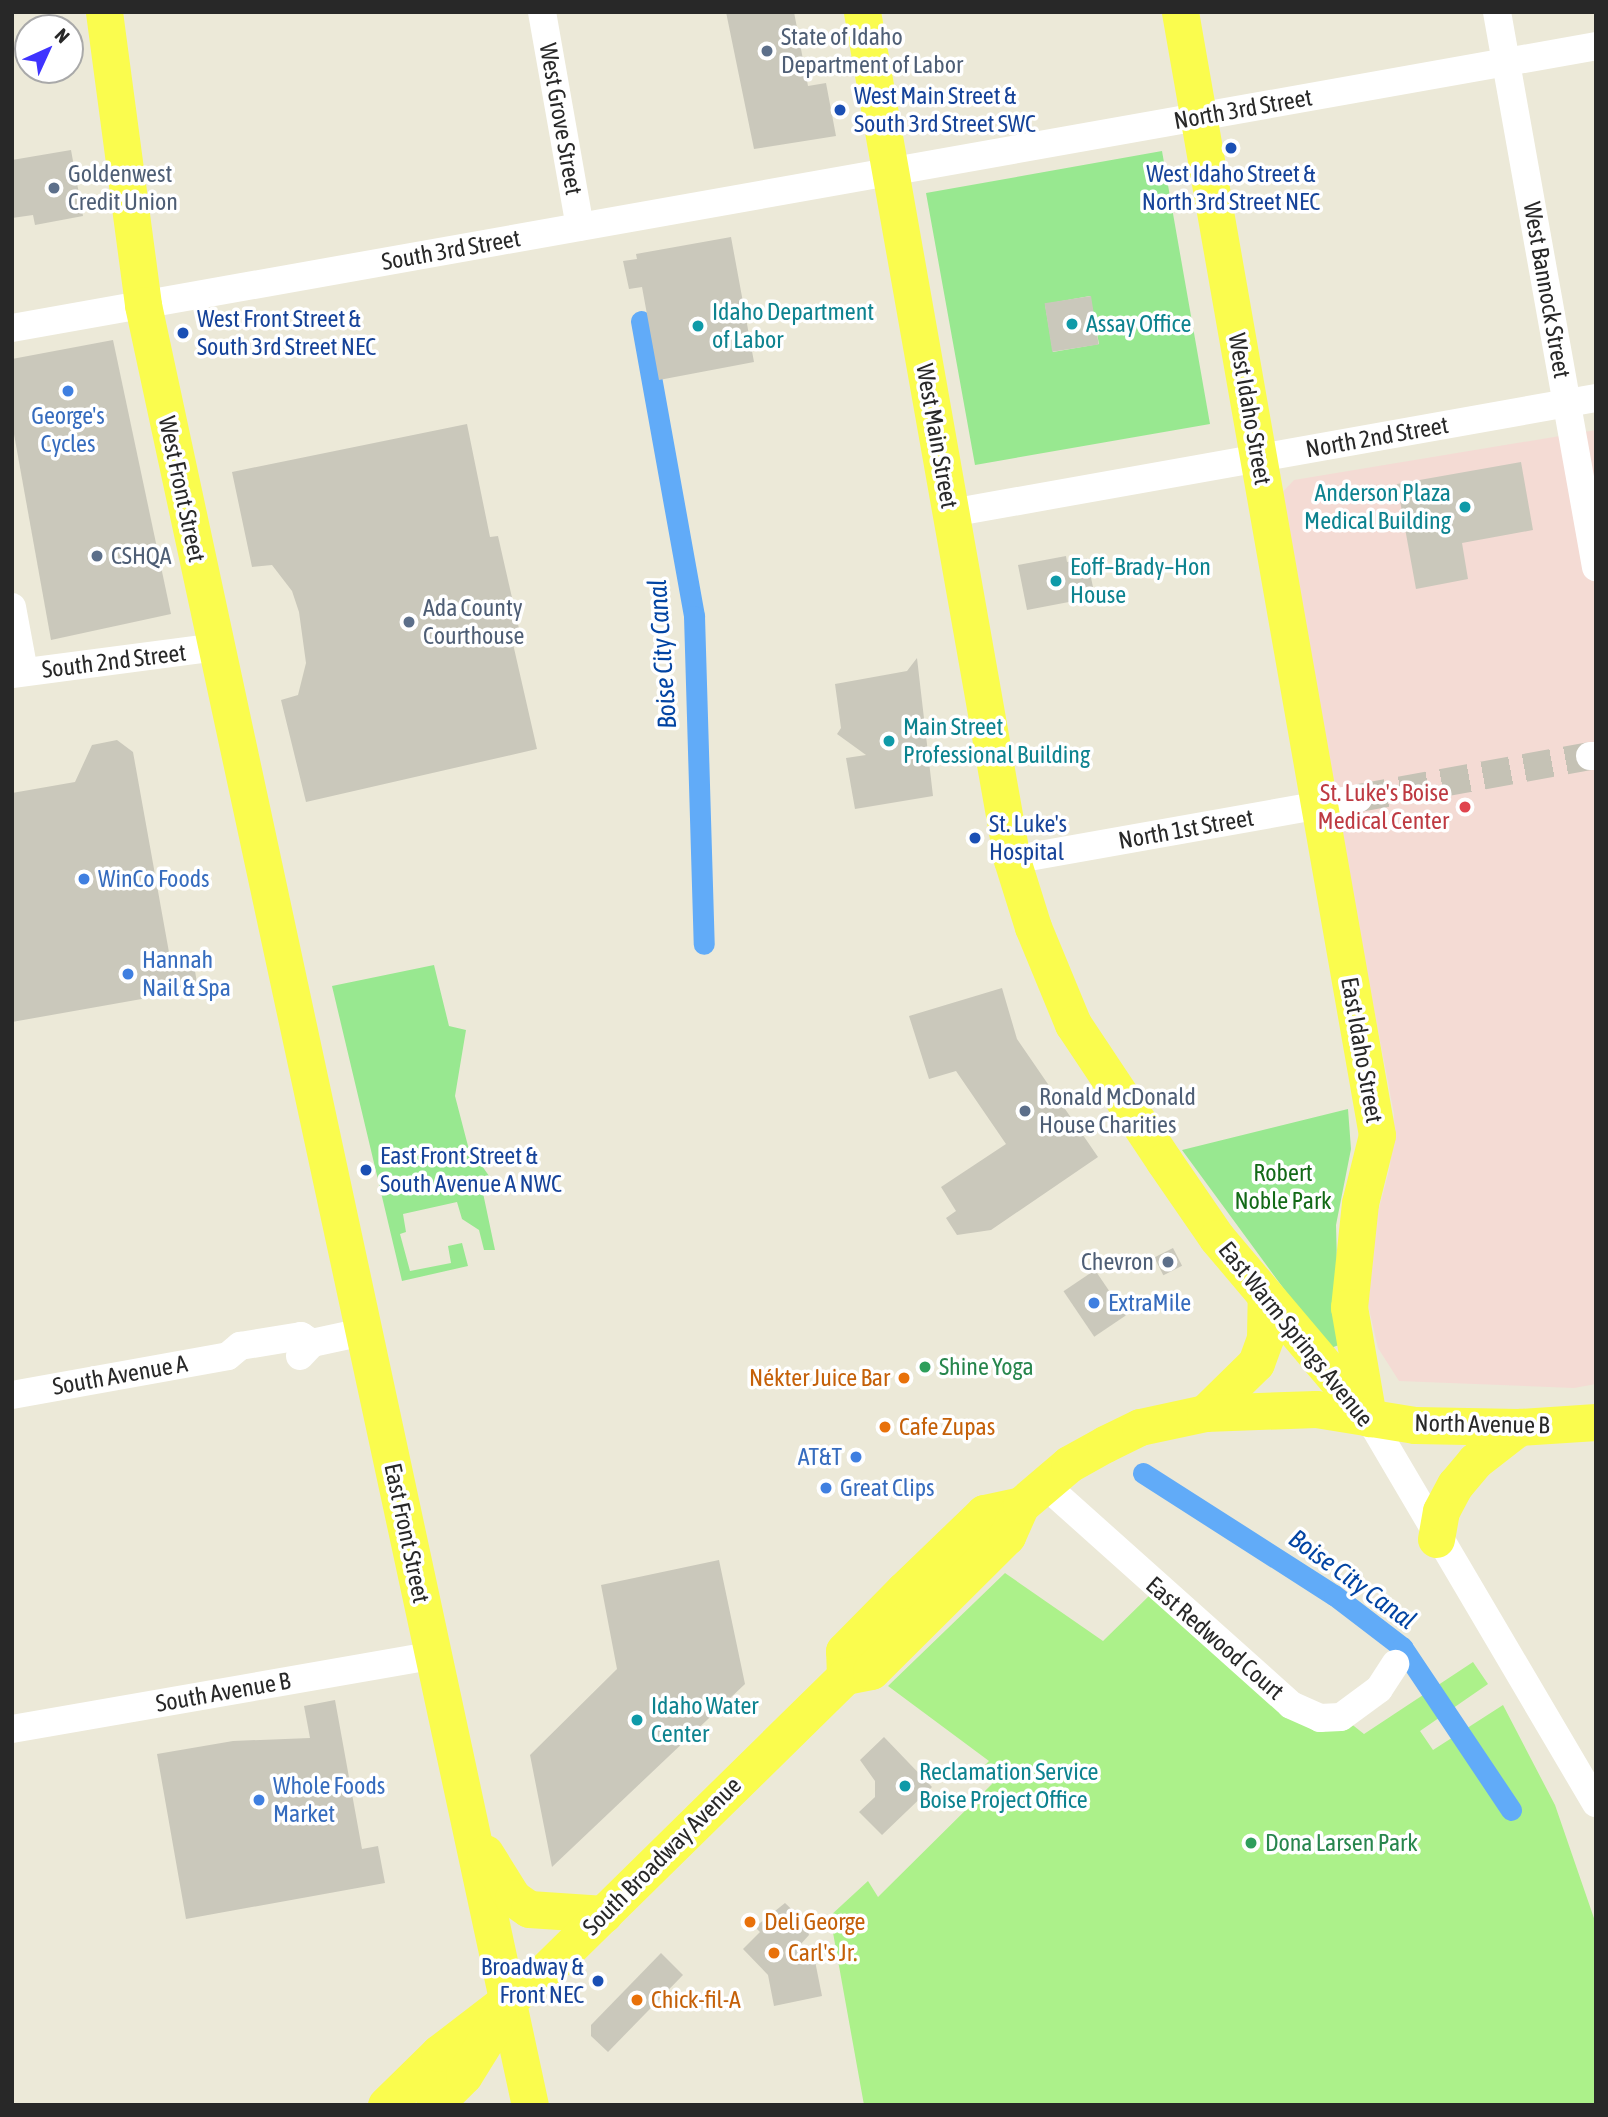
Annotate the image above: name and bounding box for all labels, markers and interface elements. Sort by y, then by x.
north arrow [14,14,84,84]
place label: State of Idaho Department of Labor [781,23,963,79]
text: N [51,24,74,47]
street label: West Grove Street [533,41,589,197]
marker: State of Idaho Department of Labor [759,43,775,59]
place label: West Main Street & South 3rd Street SWC [854,82,1036,138]
street label: North 3rd Street [1172,83,1314,135]
marker: West Main Street & South 3rd Street SWC [832,102,848,118]
marker: West Idaho Street & North 3rd Street NEC [1223,140,1239,156]
place label: Goldenwest Credit Union [68,160,178,216]
place label: West Idaho Street & North 3rd Street NEC [1142,160,1320,216]
marker: Goldenwest Credit Union [46,180,62,196]
street label: West Bannock Street [1517,199,1577,381]
street label: South 3rd Street [379,224,523,276]
place label: Idaho Department of Labor [712,298,874,354]
place label: West Front Street & South 3rd Street NEC [197,305,376,361]
place label: Assay Office [1086,310,1191,338]
marker: Assay Office [1064,316,1080,332]
marker: Idaho Department of Labor [690,318,706,334]
marker: West Front Street & South 3rd Street NEC [175,325,191,341]
street label: West Idaho Street [1222,331,1278,487]
street label: West Main Street [910,361,964,511]
marker: George's Cycles [60,383,76,399]
place label: George's Cycles [31,402,105,458]
street label: North 2nd Street [1303,410,1451,464]
street label: West Front Street [152,413,212,565]
place label: Anderson Plaza Medical Building [1304,479,1451,535]
marker: Anderson Plaza Medical Building [1457,499,1473,515]
place label: CSHQA [111,542,172,570]
marker: CSHQA [89,548,105,564]
place label: Eoff–Brady–Hon House [1070,553,1211,609]
marker: Eoff–Brady–Hon House [1048,573,1064,589]
water label: Boise City Canal [642,578,684,730]
place label: Ada County Courthouse [423,594,524,650]
marker: Ada County Courthouse [401,614,417,630]
street label: South 2nd Street [40,638,188,684]
place label: Main Street Professional Building [903,713,1090,769]
marker: Main Street Professional Building [881,733,897,749]
place label: St. Luke's Boise Medical Center [1318,779,1449,835]
marker: St. Luke's Boise Medical Center [1455,797,1475,817]
street label: North 1st Street [1116,803,1256,855]
place label: St. Luke's Hospital [989,810,1067,866]
marker: St. Luke's Hospital [967,830,983,846]
place label: WinCo Foods [98,865,210,893]
marker: WinCo Foods [76,871,92,887]
place label: Hannah Nail & Spa [142,946,231,1002]
marker: Hannah Nail & Spa [120,966,136,982]
street label: East Idaho Street [1335,975,1389,1125]
place label: Ronald McDonald House Charities [1039,1083,1196,1139]
marker: Ronald McDonald House Charities [1017,1103,1033,1119]
place label: East Front Street & South Avenue A NWC [380,1142,562,1198]
park label: Robert Noble Park [1234,1159,1332,1215]
marker: East Front Street & South Avenue A NWC [358,1162,374,1178]
street label: East Warm Springs Avenue [1213,1236,1379,1432]
place label: Chevron [1081,1248,1154,1276]
marker: Chevron [1160,1254,1176,1270]
place label: ExtraMile [1108,1289,1191,1317]
marker: ExtraMile [1086,1295,1102,1311]
street label: South Avenue A [50,1349,190,1401]
place label: Shine Yoga [939,1353,1034,1381]
marker: Shine Yoga [917,1359,933,1375]
place label: Nékter Juice Bar [749,1364,890,1392]
marker: Nékter Juice Bar [896,1370,912,1386]
street label: North Avenue B [1414,1408,1550,1440]
place label: Cafe Zupas [899,1413,995,1441]
marker: Cafe Zupas [877,1419,893,1435]
place label: AT&T [798,1443,842,1471]
marker: AT&T [848,1449,864,1465]
street label: East Front Street [378,1461,436,1605]
place label: Great Clips [840,1474,935,1502]
marker: Great Clips [818,1480,834,1496]
water label: Boise City Canal [1282,1523,1422,1637]
street label: East Redwood Court [1140,1570,1290,1706]
street label: South Avenue B [154,1666,292,1718]
place label: Idaho Water Center [651,1692,758,1748]
marker: Idaho Water Center [629,1712,645,1728]
place label: Reclamation Service Boise Project Office [919,1758,1098,1814]
street label: South Broadway Avenue [577,1771,747,1941]
place label: Whole Foods Market [273,1772,385,1828]
marker: Reclamation Service Boise Project Office [897,1778,913,1794]
marker: Whole Foods Market [251,1792,267,1808]
place label: Dona Larsen Park [1265,1829,1418,1857]
marker: Dona Larsen Park [1243,1835,1259,1851]
place label: Deli George [764,1908,865,1936]
marker: Deli George [742,1914,758,1930]
place label: Carl's Jr. [788,1939,857,1967]
marker: Carl's Jr. [766,1945,782,1961]
place label: Broadway & Front NEC [481,1953,584,2009]
marker: Broadway & Front NEC [590,1973,606,1989]
place label: Chick-fil-A [651,1986,741,2014]
marker: Chick-fil-A [629,1992,645,2008]

